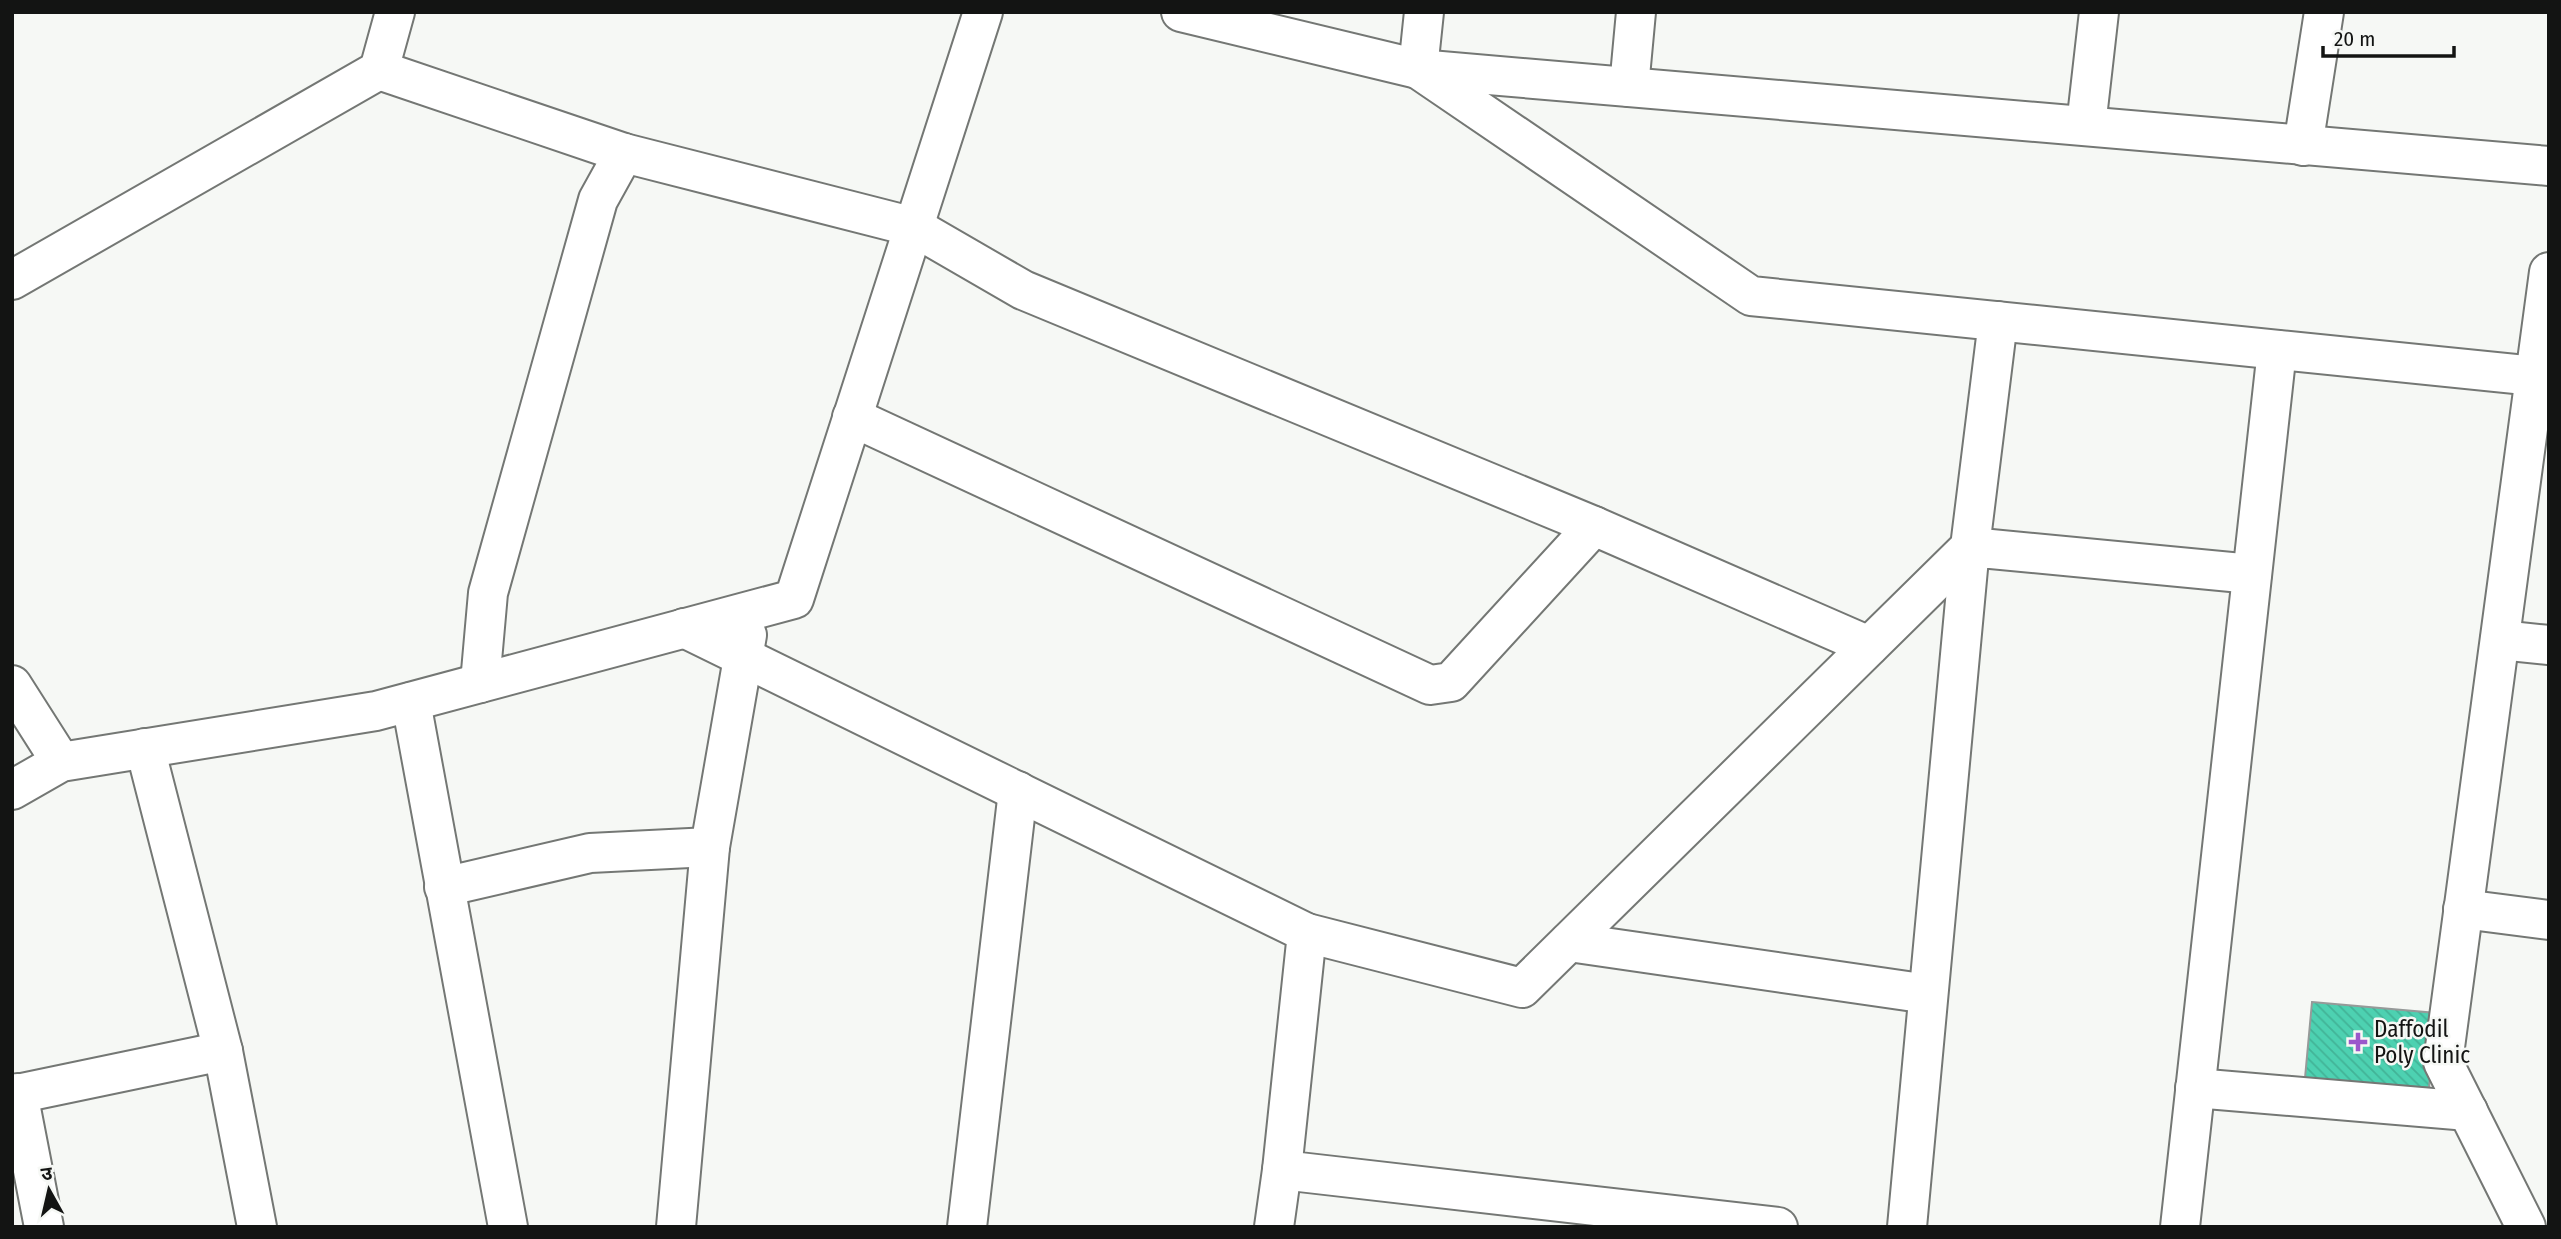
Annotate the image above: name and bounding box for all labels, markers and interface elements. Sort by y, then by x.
scale bar [2323,14,2454,58]
text: 20 m [2334,26,2375,52]
place label: Daffodil Poly Clinic [2374,1015,2470,1069]
marker: Daffodil Poly Clinic [2348,1032,2368,1052]
north arrow [14,1155,84,1225]
text: उ [40,1161,55,1186]

